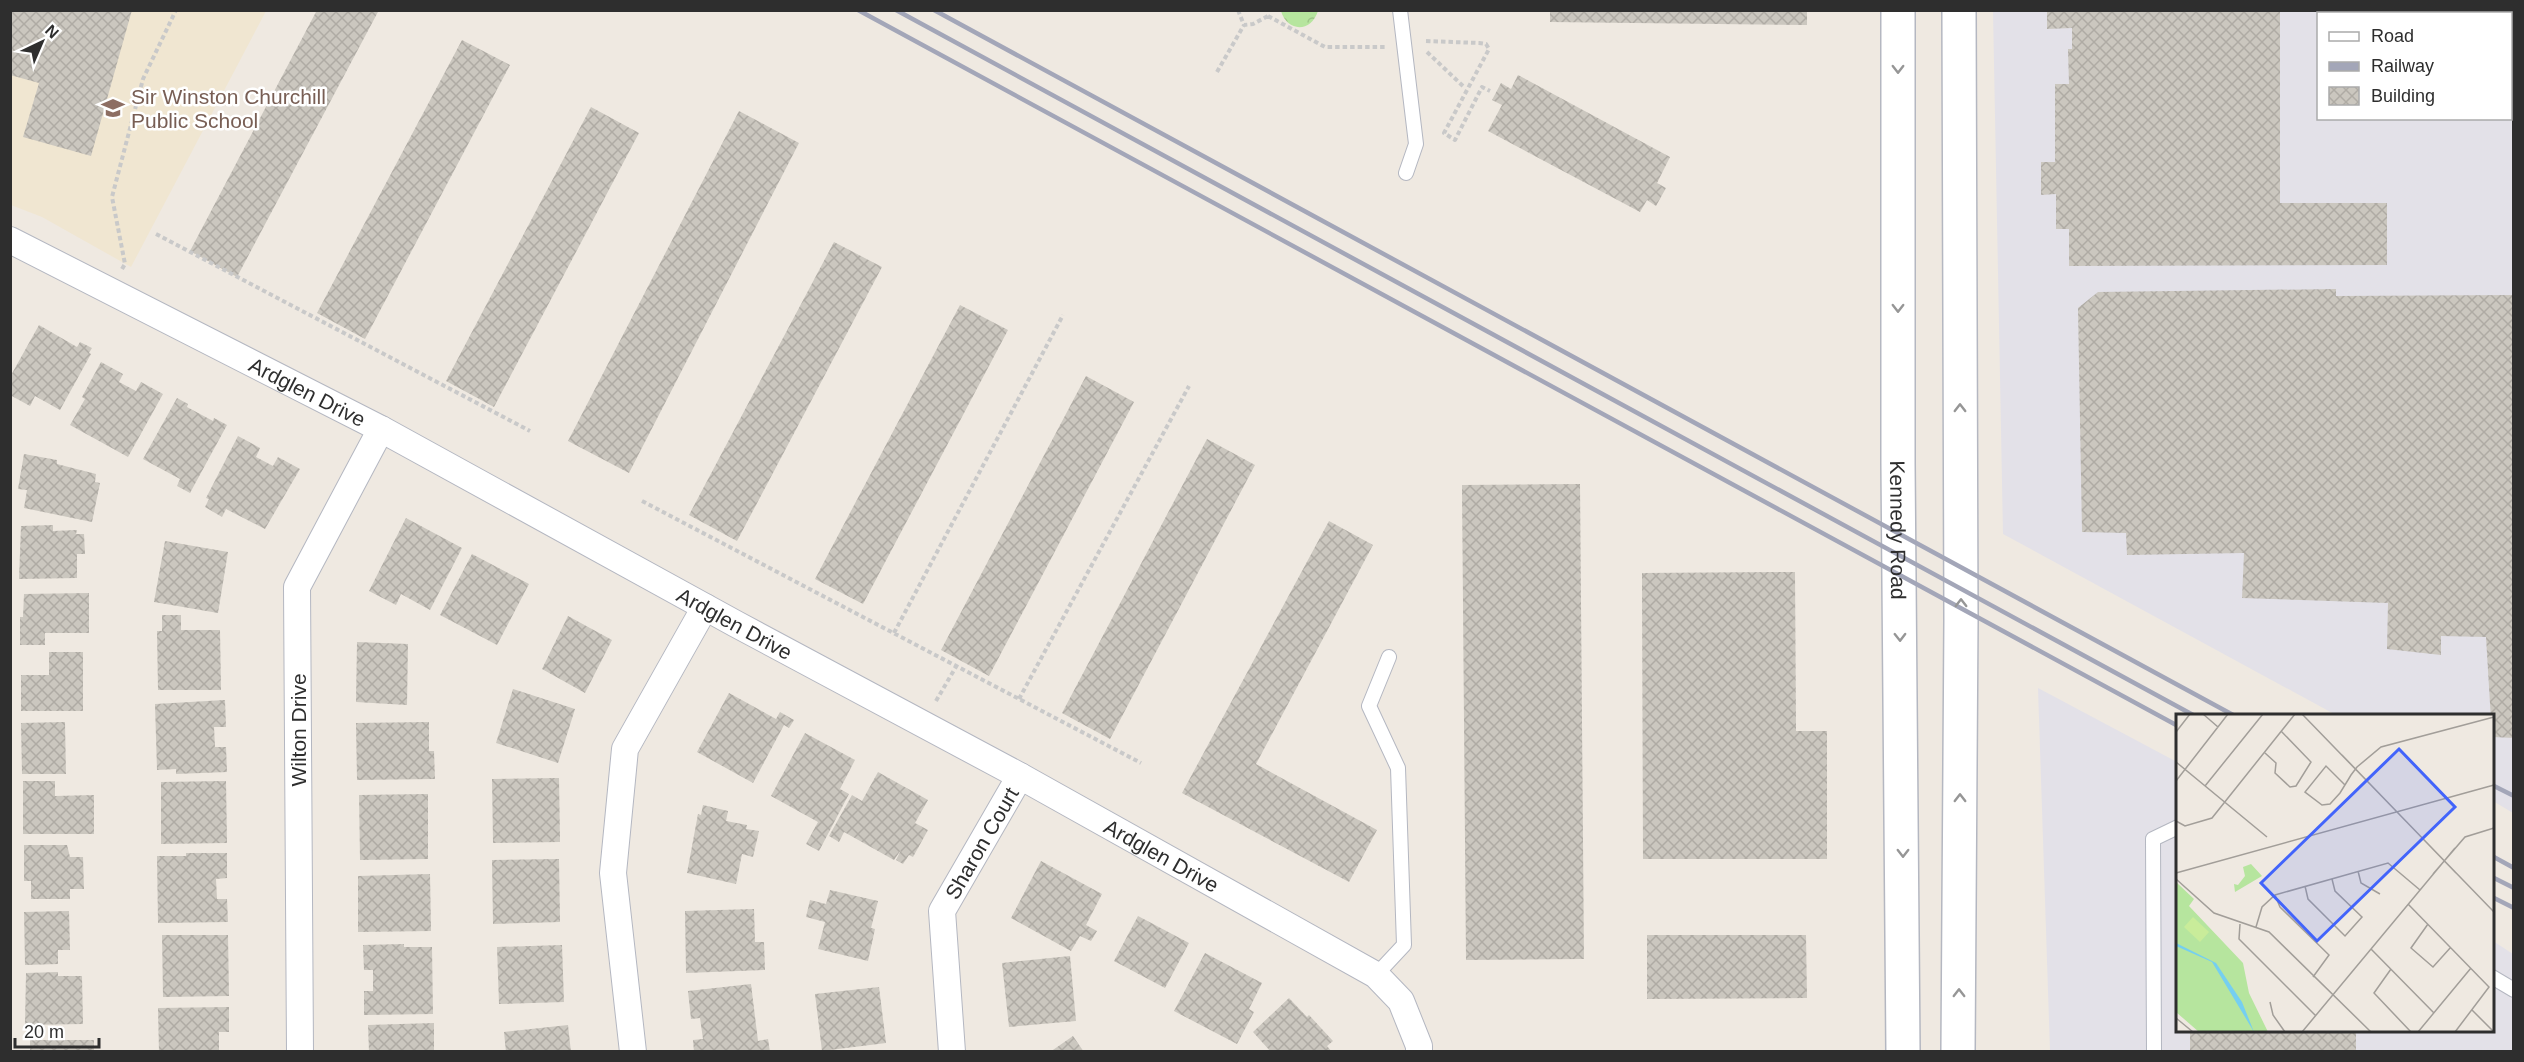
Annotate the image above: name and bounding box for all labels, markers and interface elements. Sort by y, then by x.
north arrow [12,12,72,72]
legend [2317,12,2512,120]
text: N [42,21,62,42]
text: Road [2371,26,2414,46]
text: Railway [2371,56,2434,76]
one-way arrow [1892,64,1904,73]
place label: Sir Winston Churchill Public School [131,85,326,132]
text: Building [2371,86,2435,106]
school or university icon: Sir Winston Churchill Public School [100,95,126,121]
one-way arrow [1892,304,1904,313]
street label: Ardglen Drive [246,352,370,431]
one-way arrow [1954,404,1966,413]
street label: Kennedy Road [1886,460,1911,600]
street label: Ardglen Drive [673,583,796,664]
one-way arrow [1955,599,1967,608]
one-way arrow [1894,633,1906,642]
street label: Wilton Drive [287,673,310,787]
inset map [2176,714,2494,1032]
street label: Sharon Court [940,783,1023,903]
one-way arrow [1954,794,1966,803]
street label: Ardglen Drive [1101,814,1223,896]
one-way arrow [1897,849,1909,858]
one-way arrow [1953,989,1965,998]
scale bar [15,1011,99,1049]
text: 20 m [24,1022,64,1042]

